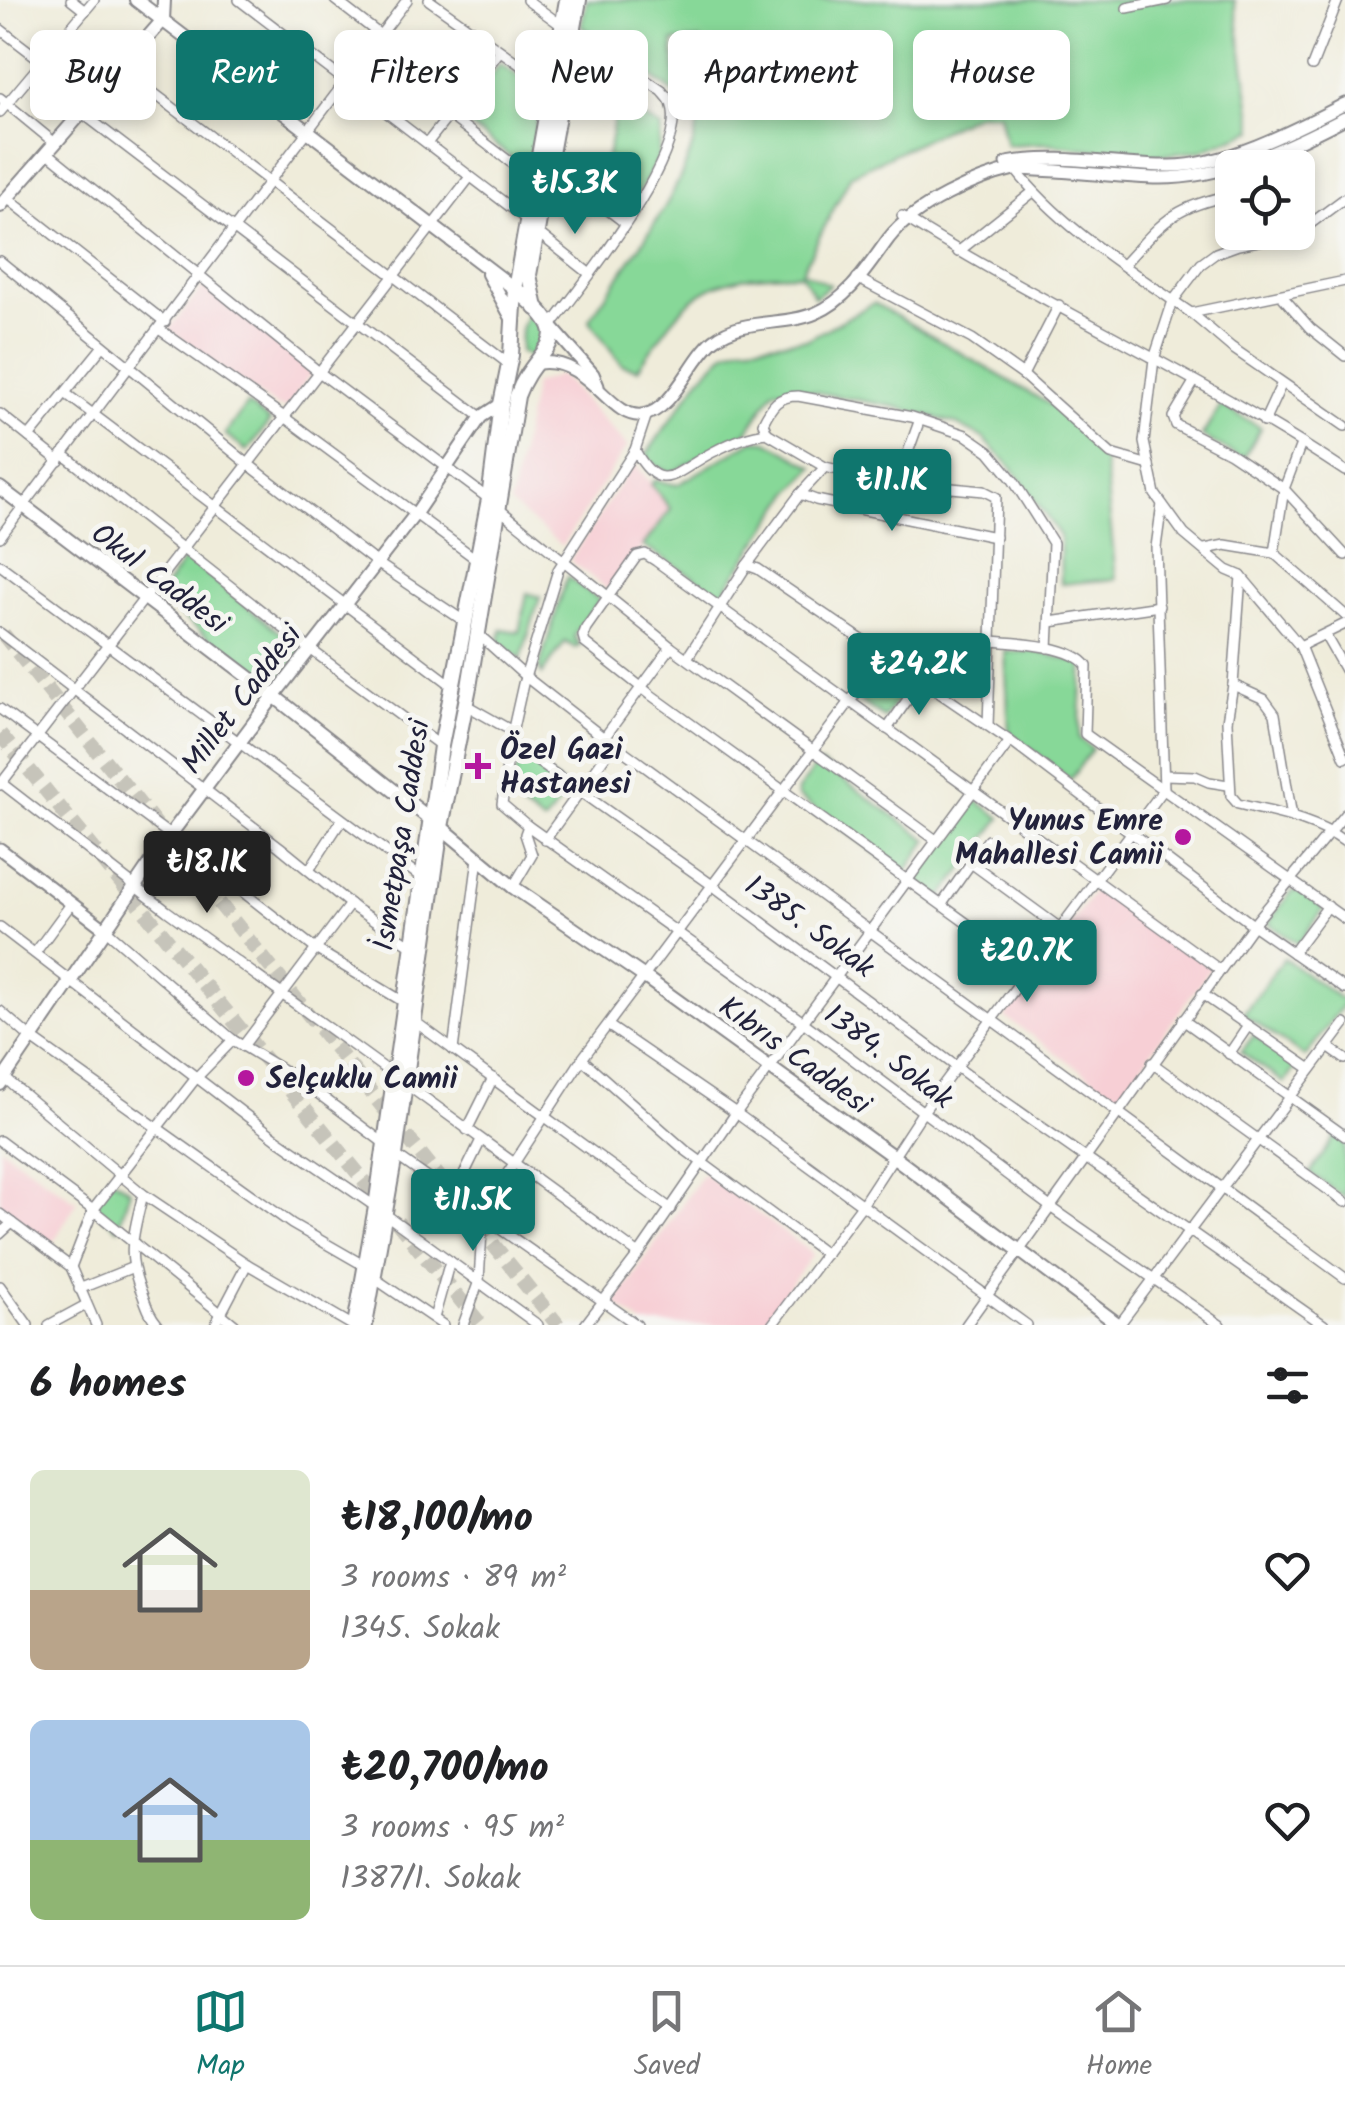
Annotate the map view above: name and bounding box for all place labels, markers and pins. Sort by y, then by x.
pin: ₺15.3K [494,152,656,237]
pin: ₺11.1K [811,449,973,534]
pin: ₺24.2K [838,633,1000,718]
place label: Özel Gazi Hastanesi [500,727,632,809]
marker: Özel Gazi Hastanesi [465,753,491,779]
place label: Yunus Emre Mahallesi Camii [955,798,1164,880]
marker: Yunus Emre Mahallesi Camii [1172,826,1194,848]
pin: ₺18.1K [126,831,288,916]
pin: ₺20.7K [946,920,1108,1005]
place label: Selçuklu Camii [266,1056,459,1104]
marker: Selçuklu Camii [235,1067,257,1089]
pin: ₺11.5K [392,1169,554,1254]

